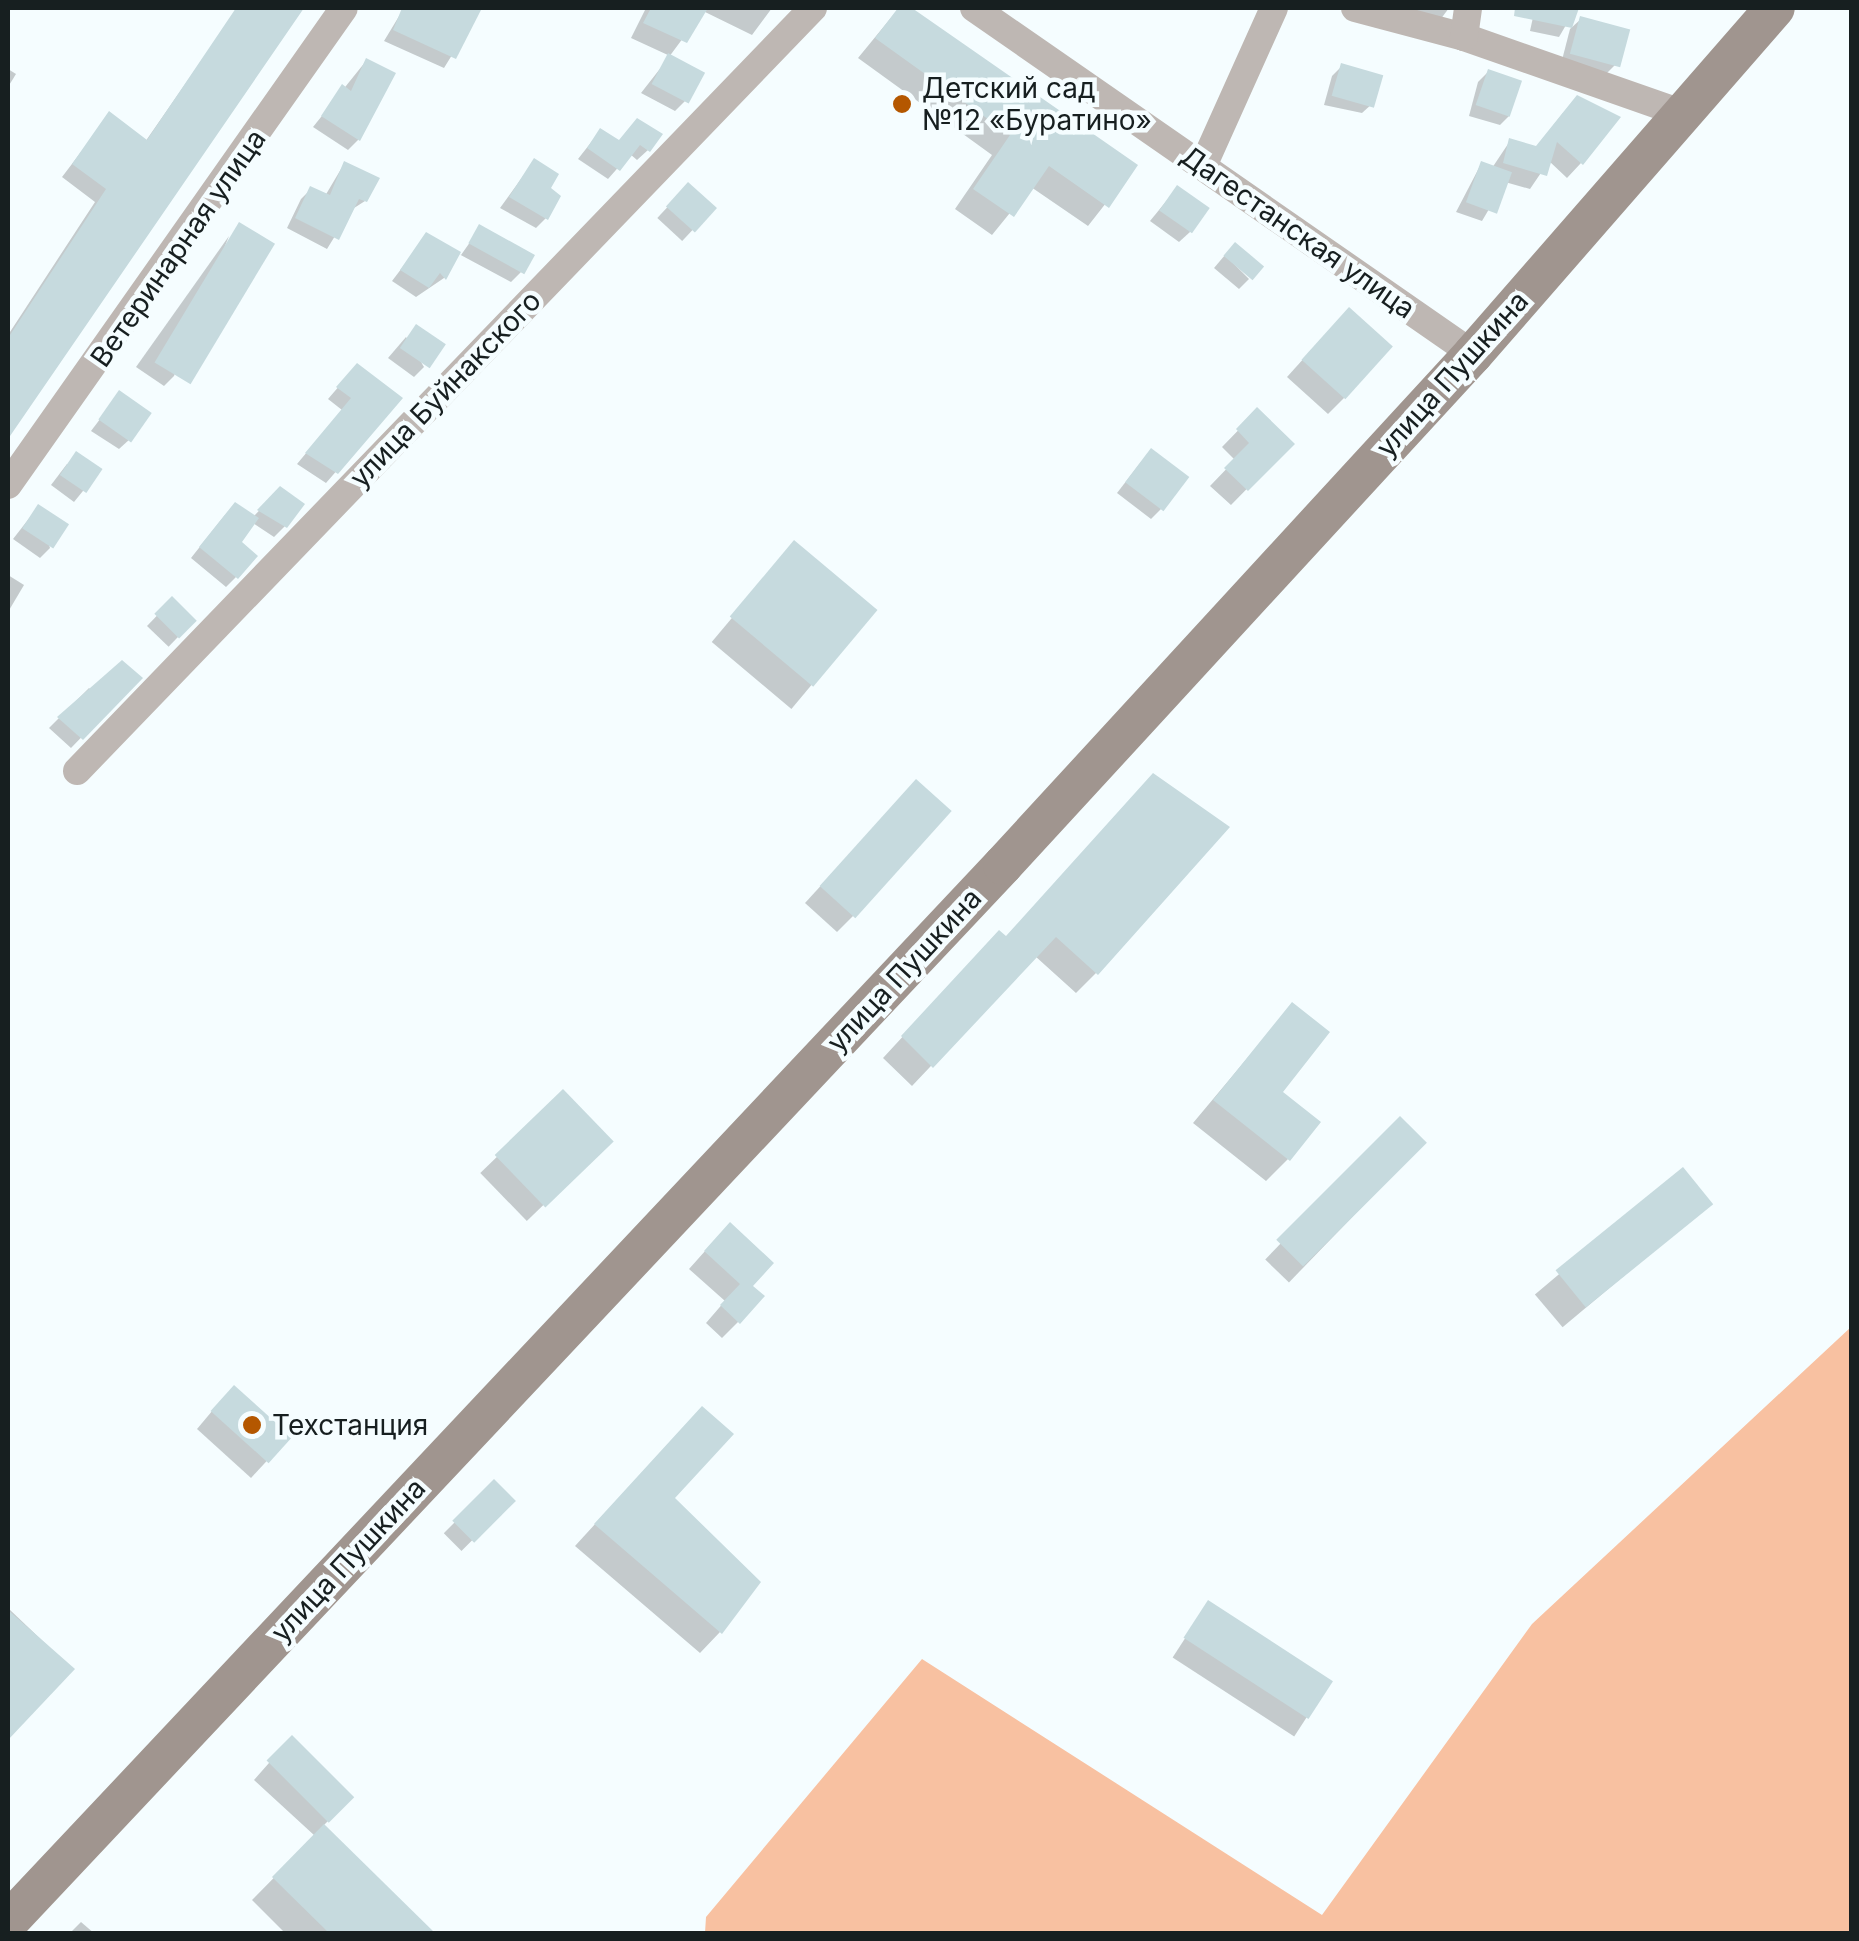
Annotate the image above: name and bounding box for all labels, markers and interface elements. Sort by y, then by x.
place label: Детский сад №12 «Буратино» [922,71,1152,137]
marker: Детский сад №12 «Буратино» [891,93,913,115]
street label: Ветеринарная улица [83,123,273,373]
street label: Дагестанская улица [1175,139,1421,325]
street label: улица Буйнакского [342,284,548,494]
street label: улица Пушкина [1369,284,1535,464]
street label: улица Пушкина [820,881,988,1059]
place label: Техстанция [272,1408,428,1442]
marker: Техстанция [241,1414,263,1436]
street label: улица Пушкина [264,1471,432,1649]

